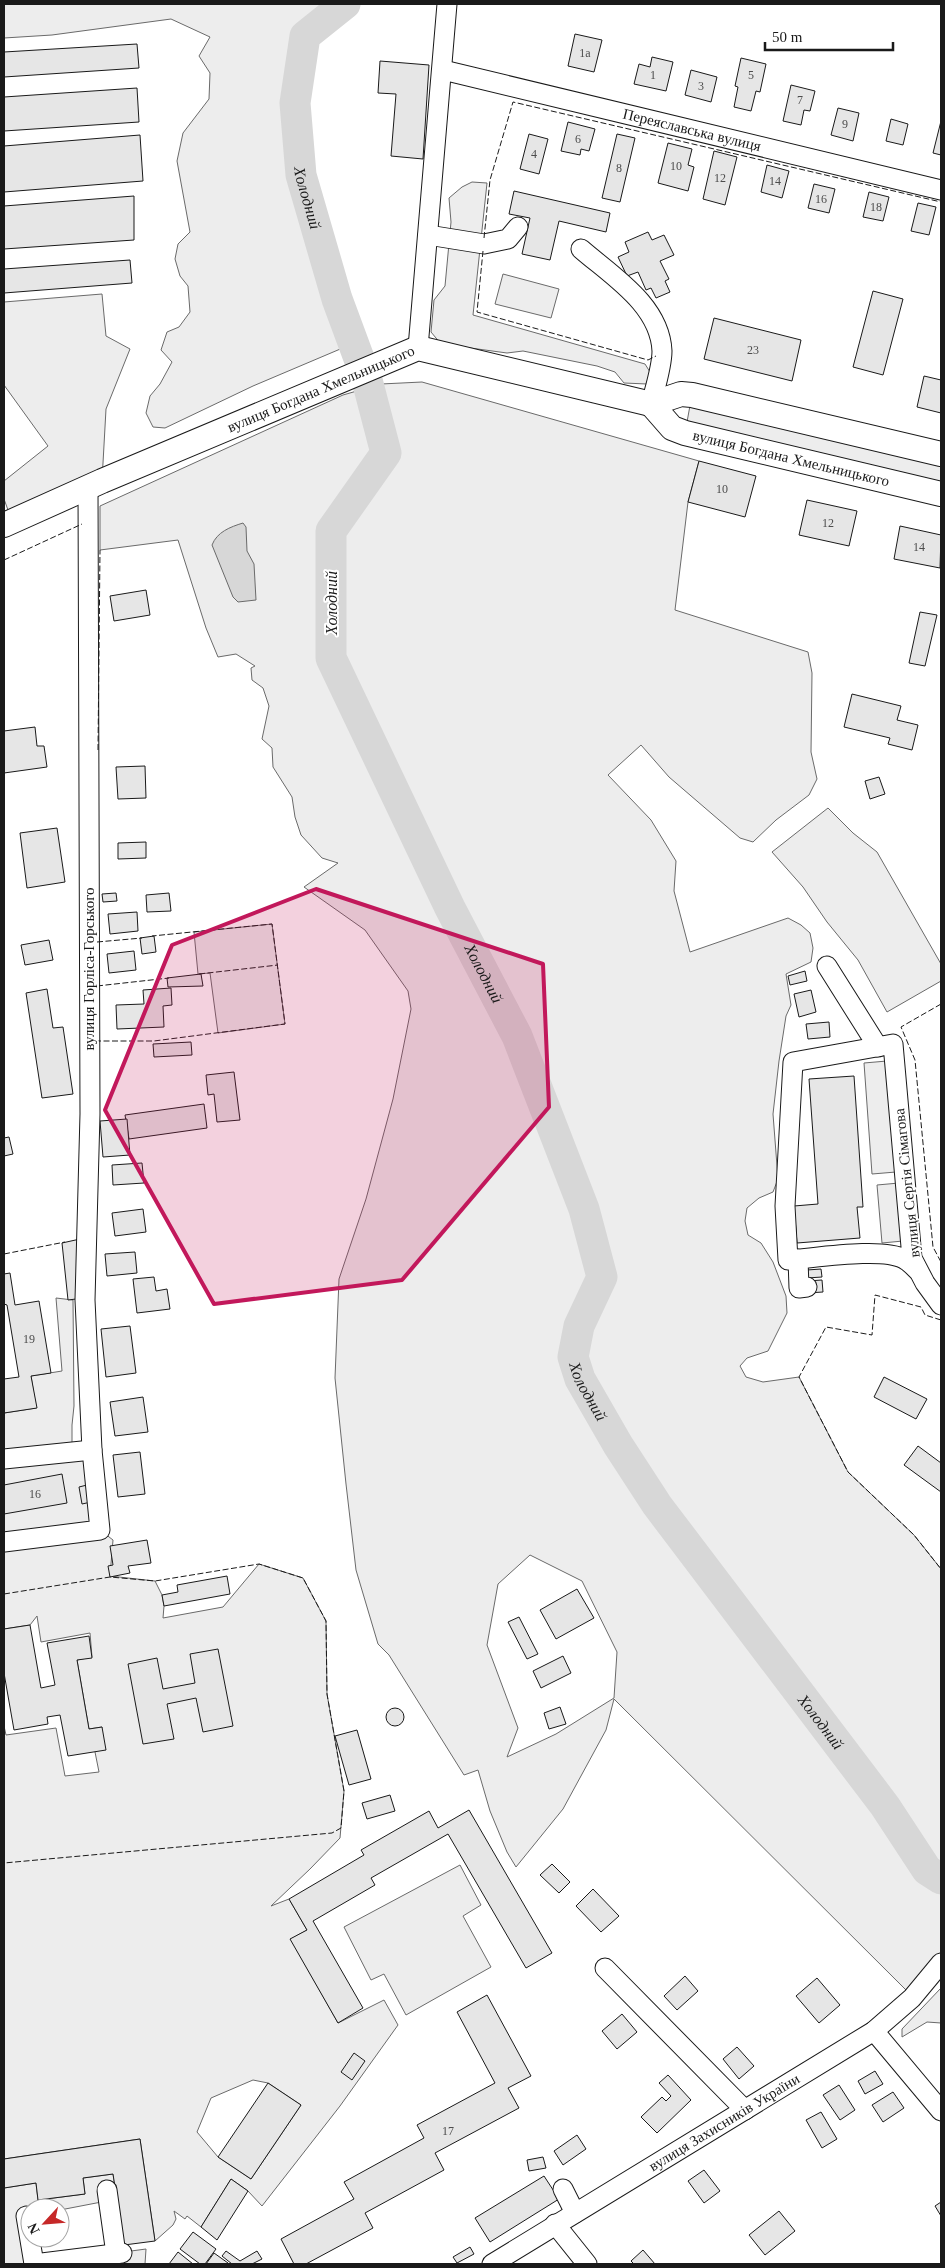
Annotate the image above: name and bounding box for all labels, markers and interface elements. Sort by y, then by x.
scale bar [765,20,892,52]
text: 50 m [772,29,803,45]
house number: 1а [579,46,591,60]
house number: 1 [650,68,656,82]
house number: 5 [748,68,754,82]
house number: 3 [698,79,704,93]
house number: 7 [797,93,803,107]
street label: Переяславська вулиця [621,106,763,154]
house number: 9 [842,117,848,131]
house number: 6 [575,132,581,146]
house number: 4 [531,147,537,161]
house number: 10 [670,159,682,173]
house number: 8 [616,161,622,175]
water label: Холодний [292,165,325,231]
house number: 12 [714,171,726,185]
house number: 14 [769,174,781,188]
house number: 16 [815,192,827,206]
house number: 18 [870,200,882,214]
street label: вулиця Богдана Хмельницького [225,342,417,435]
house number: 23 [747,343,759,357]
street label: вулиця Богдана Хмельницького [691,427,891,489]
house number: 10 [716,482,728,496]
house number: 12 [822,516,834,530]
house number: 14 [913,540,925,554]
water label: Холодний [323,571,340,636]
street label: вулиця Горліса-Горського [81,887,97,1051]
water label: Холодний [461,940,506,1005]
street label: вулиця Сергія Сімагова [891,1107,923,1258]
house number: 19 [23,1332,35,1346]
water label: Холодний [566,1359,611,1423]
house number: 16 [29,1487,41,1501]
water label: Холодний [794,1690,847,1752]
street label: вулиця Захисників України [646,2070,802,2174]
house number: 17 [442,2124,454,2138]
north arrow [20,2198,70,2248]
text: N [25,2221,43,2236]

